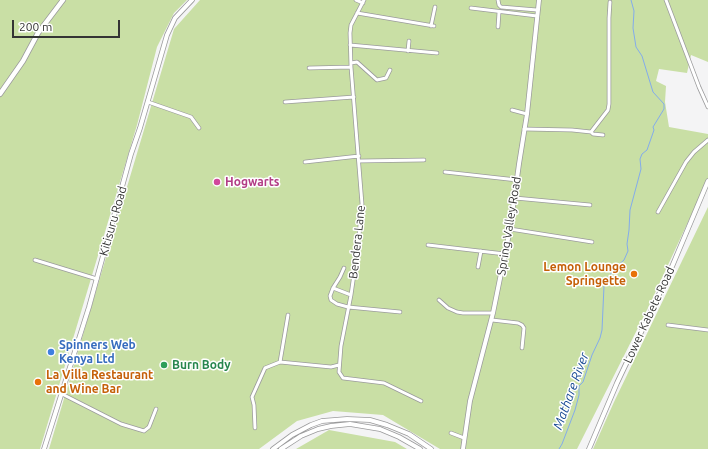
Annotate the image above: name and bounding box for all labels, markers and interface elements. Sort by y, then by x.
scale bar [14,12,122,38]
text: 200 m [19,20,52,33]
place label: Hogwarts [225,175,279,189]
street label: Spring Valley Road [494,176,524,276]
marker: Hogwarts [212,177,222,187]
street label: Kitisuru Road [96,184,130,258]
street label: Bendera Lane [346,204,368,280]
place label: Lemon Lounge Springette [543,260,626,288]
street label: Lower Kabete Road [620,264,678,366]
marker: Lemon Lounge Springette [629,269,639,279]
place label: Spinners Web Kenya Ltd [59,338,136,366]
marker: Spinners Web Kenya Ltd [46,347,56,357]
water label: Mathare River [550,350,592,432]
place label: Burn Body [172,358,231,372]
marker: Burn Body [159,360,169,370]
place label: La Villa Restaurant and Wine Bar [46,368,153,396]
marker: La Villa Restaurant and Wine Bar [33,377,43,387]

